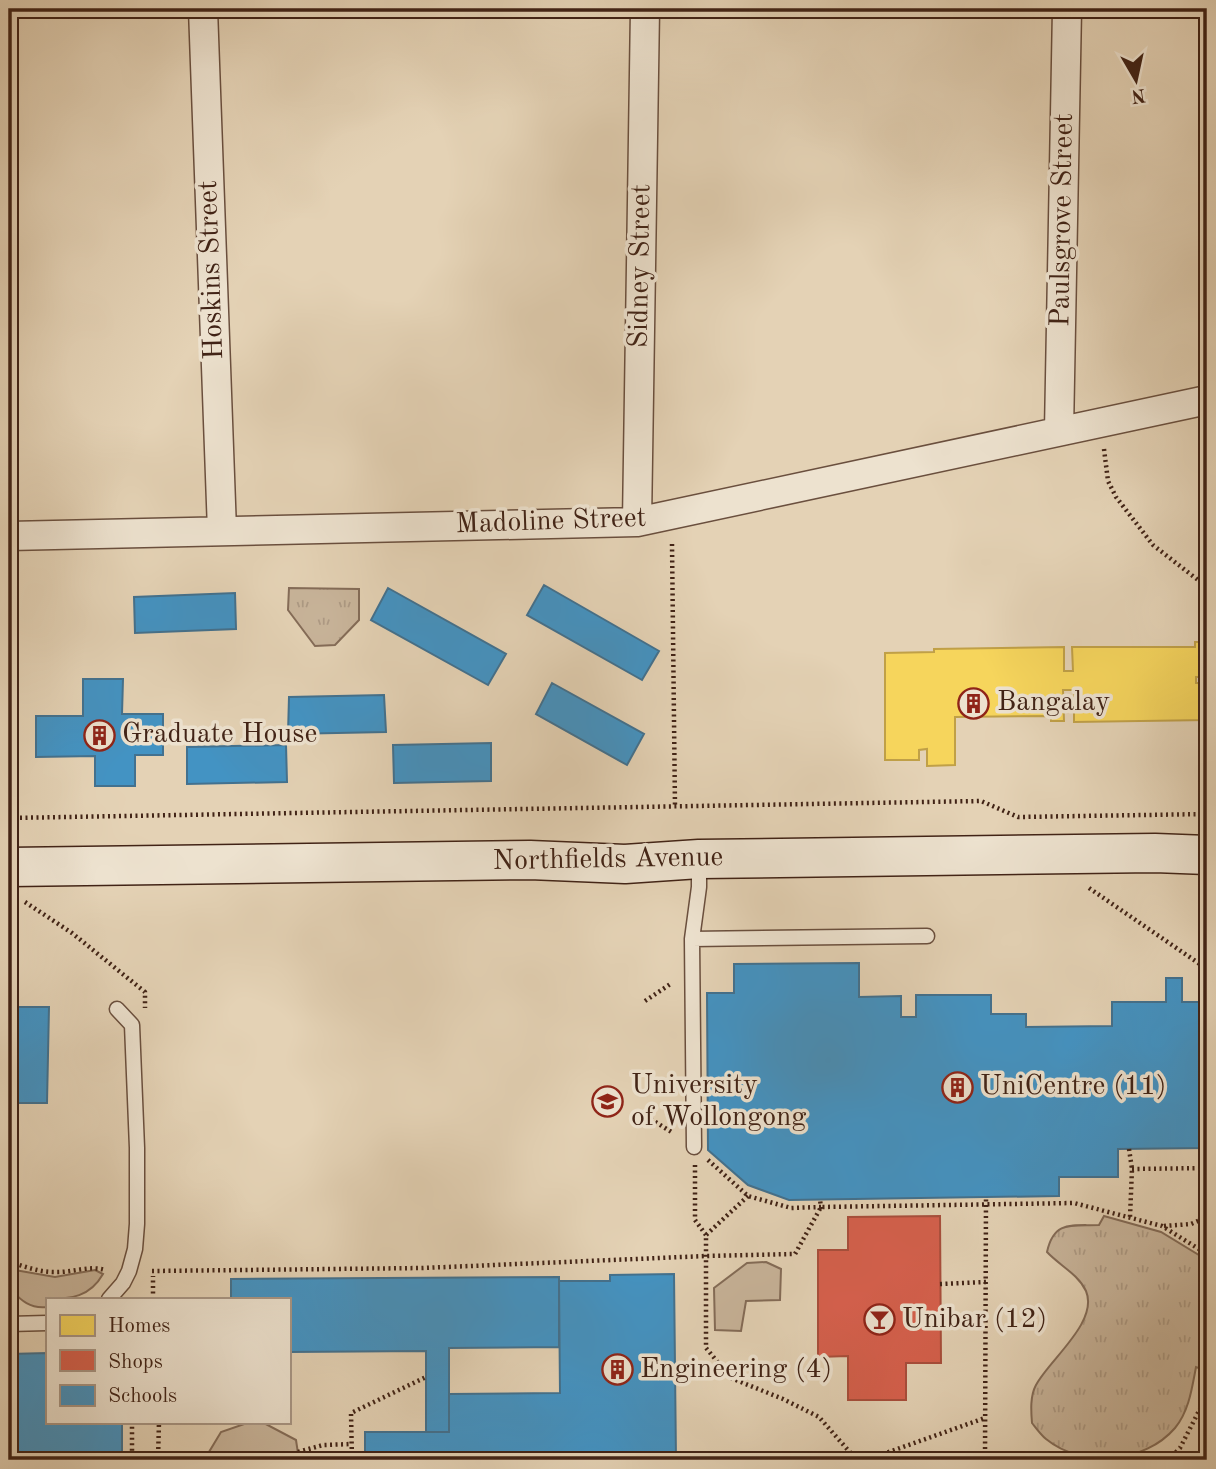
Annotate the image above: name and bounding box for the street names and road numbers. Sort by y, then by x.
street label: Paulsgrove Street [1047,113,1079,327]
street label: Hoskins Street [195,180,229,360]
street label: Sidney Street [626,184,656,348]
street label: Madoline Street [455,505,647,539]
street label: Northfields Avenue [492,844,724,876]

